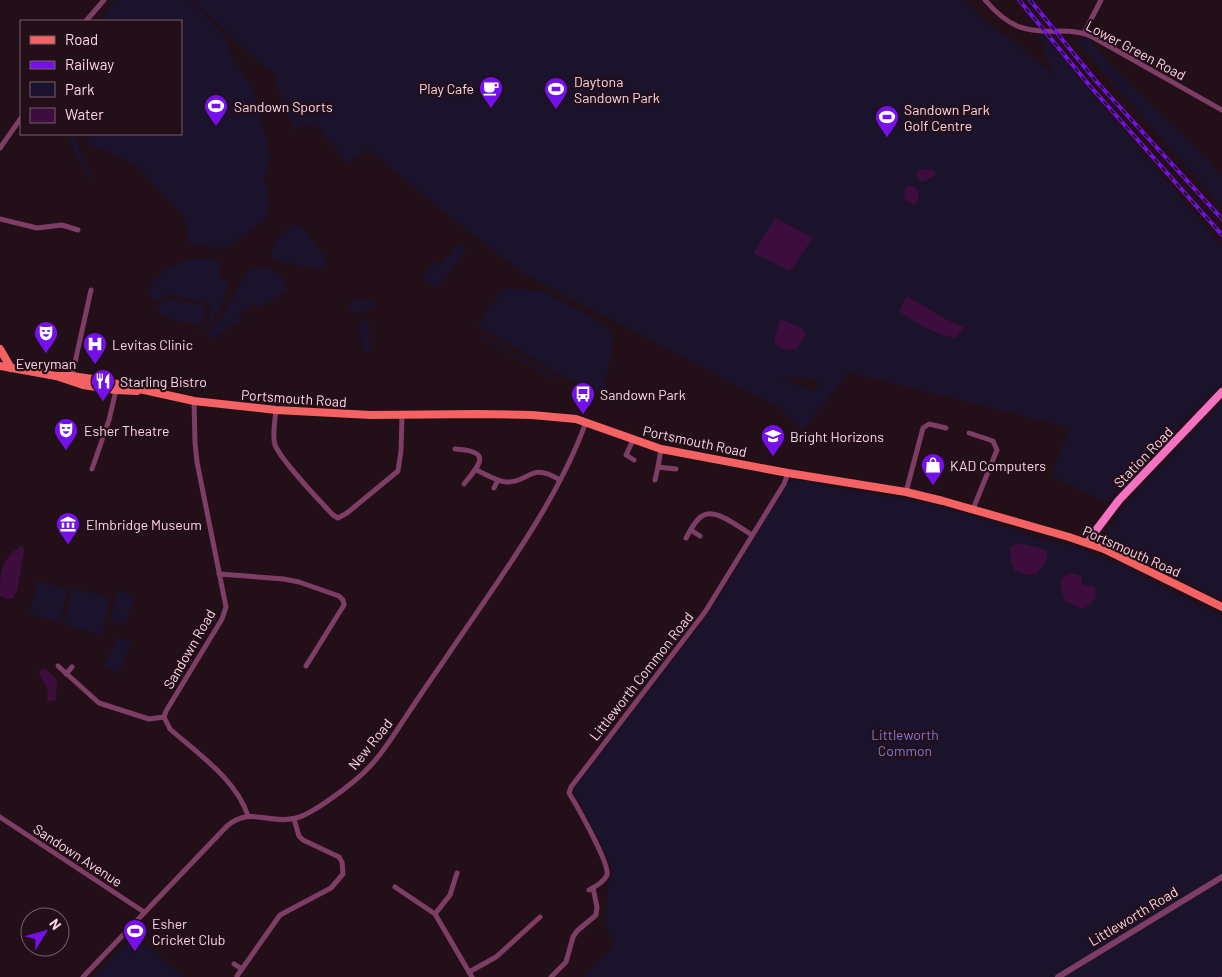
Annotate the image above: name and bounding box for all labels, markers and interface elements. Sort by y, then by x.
street label: Lower Green Road [1083,17,1189,83]
legend [20,20,182,135]
text: Road [65,30,98,48]
text: Railway [65,55,114,73]
place label: Daytona Sandown Park [574,73,660,106]
cafe icon: Play Cafe [478,75,504,109]
sports icon: Daytona Sandown Park [543,76,569,110]
text: Park [65,80,95,98]
place label: Play Cafe [419,80,474,97]
sports icon: Sandown Sports [203,93,229,127]
place label: Sandown Sports [234,98,333,115]
place label: Sandown Park Golf Centre [904,101,990,134]
sports icon: Sandown Park Golf Centre [874,104,900,138]
text: Water [65,105,104,123]
theatre icon: Everyman [33,320,59,354]
hospital icon: Levitas Clinic [82,331,108,365]
place label: Levitas Clinic [112,336,193,353]
place label: Everyman [16,355,76,372]
restaurant icon: Starling Bistro [90,368,116,402]
place label: Starling Bistro [120,373,207,390]
bus stop icon: Sandown Park [570,381,596,415]
street label: Portsmouth Road [241,386,347,410]
place label: Sandown Park [600,386,686,403]
theatre icon: Esher Theatre [53,417,79,451]
place label: Esher Theatre [84,422,170,439]
street label: Portsmouth Road [641,422,749,460]
school or university icon: Bright Horizons [760,423,786,457]
street label: Station Road [1110,423,1176,491]
place label: Bright Horizons [790,428,884,445]
shop icon: KAD Computers [920,452,946,486]
place label: KAD Computers [950,457,1046,474]
museum icon: Elmbridge Museum [55,511,81,545]
place label: Elmbridge Museum [86,516,202,533]
street label: Portsmouth Road [1080,522,1184,580]
street label: Sandown Road [159,606,219,692]
street label: Littleworth Common Road [585,608,697,744]
street label: New Road [344,715,396,773]
park label: Littleworth Common [871,726,939,759]
street label: Sandown Avenue [30,820,126,890]
street label: Littleworth Road [1085,883,1181,949]
north arrow [20,907,70,957]
text: N [46,915,65,933]
place label: Esher Cricket Club [152,915,225,948]
sports icon: Esher Cricket Club [122,918,148,952]

